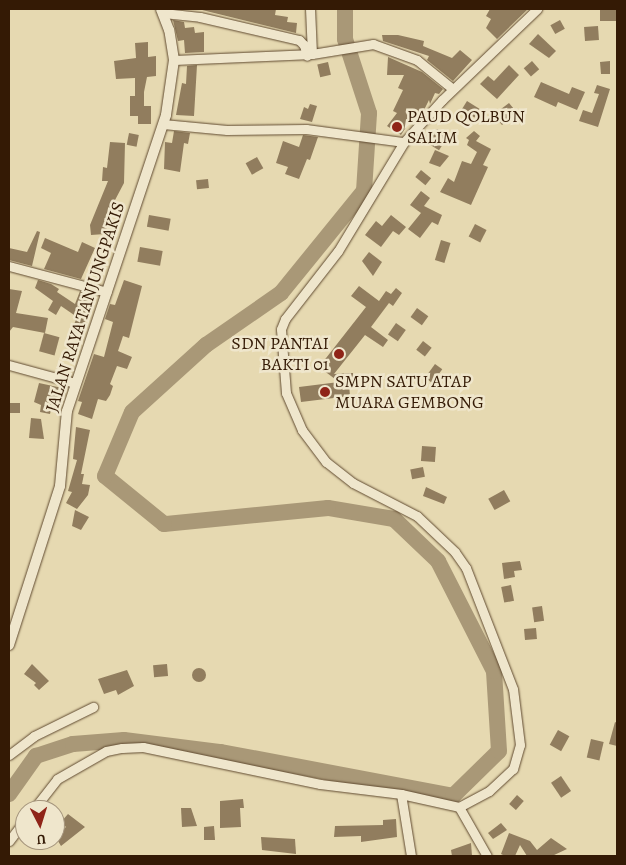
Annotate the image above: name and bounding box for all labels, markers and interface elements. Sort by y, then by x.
place label: PAUD QOLBUN SALIM [407,106,525,148]
marker: PAUD QOLBUN SALIM [391,121,403,133]
street label: JALAN RAYA TANJUNGPAKIS [41,199,129,415]
place label: SDN PANTAI BAKTI 01 [231,333,329,376]
marker: SDN PANTAI BAKTI 01 [333,348,345,360]
place label: SMPN SATU ATAP MUARA GEMBONG [335,371,484,414]
marker: SMPN SATU ATAP MUARA GEMBONG [319,386,331,398]
north arrow [15,800,65,850]
text: U [36,830,47,849]

